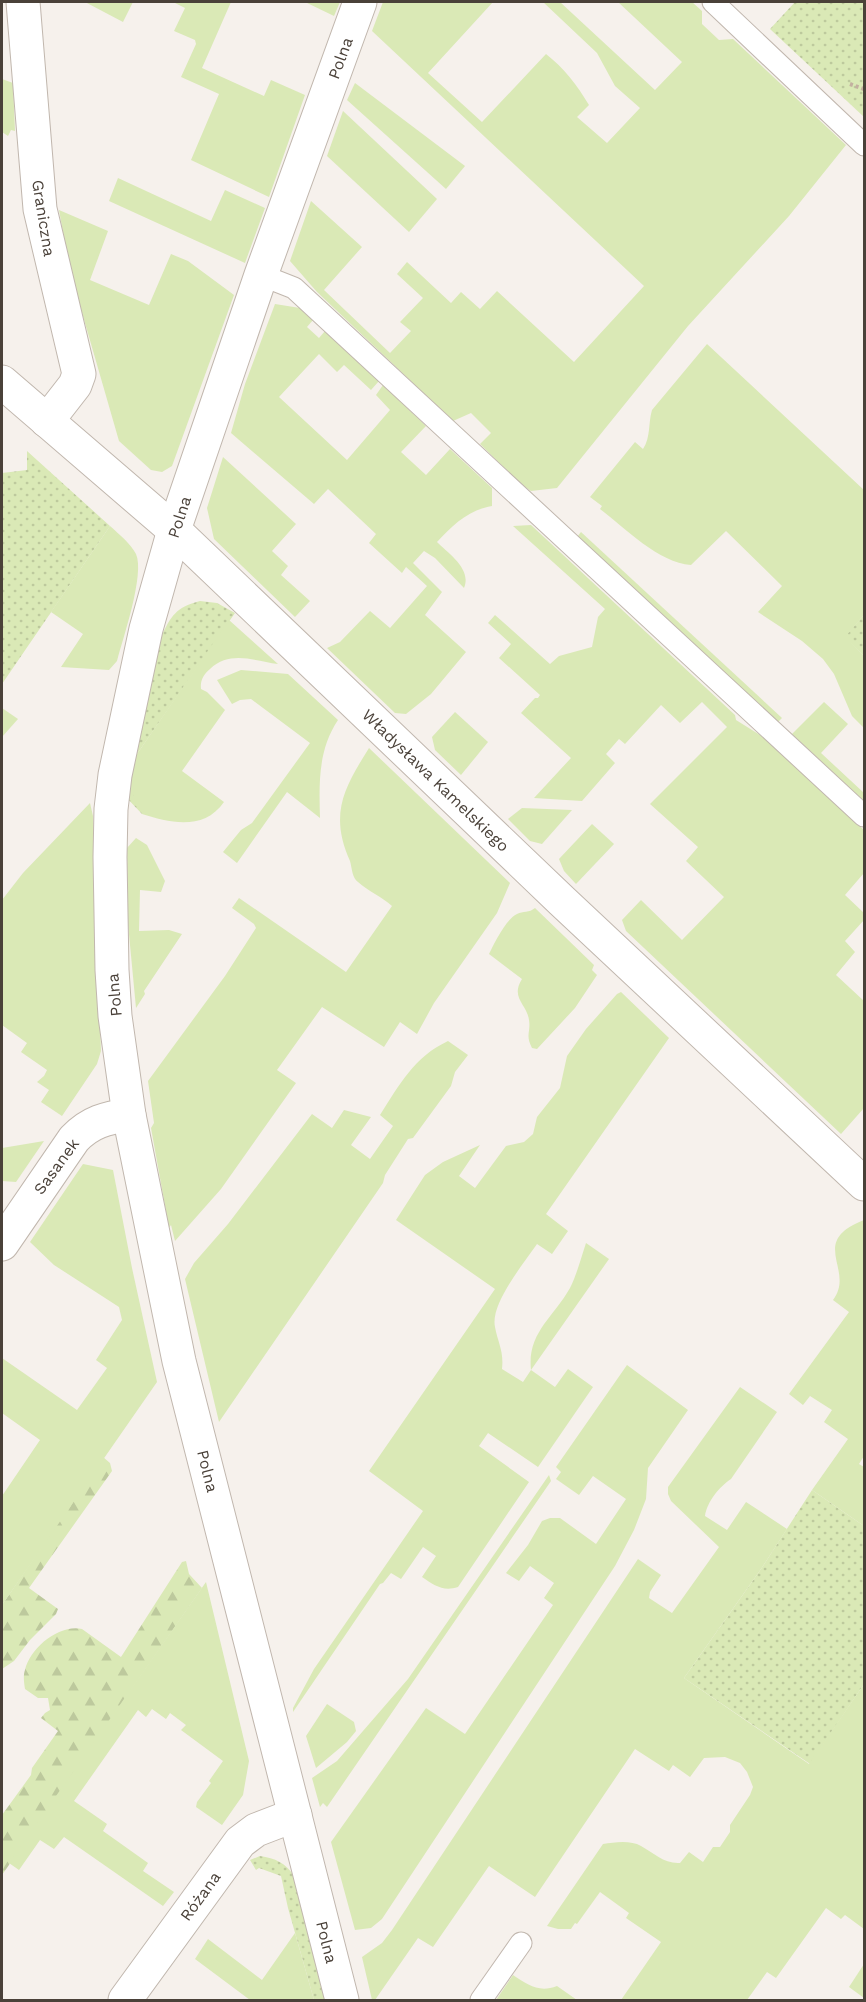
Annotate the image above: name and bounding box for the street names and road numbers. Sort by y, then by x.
street label: Polna [324,35,357,82]
street label: Graniczna [28,178,59,258]
street label: Polna [164,494,195,541]
street label: Władysława Kamelskiego [358,705,513,855]
street label: Polna [103,973,126,1017]
street label: Sasanek [30,1134,83,1198]
street label: Polna [193,1448,222,1494]
street label: Różana [176,1868,225,1925]
street label: Polna [312,1919,341,1965]

